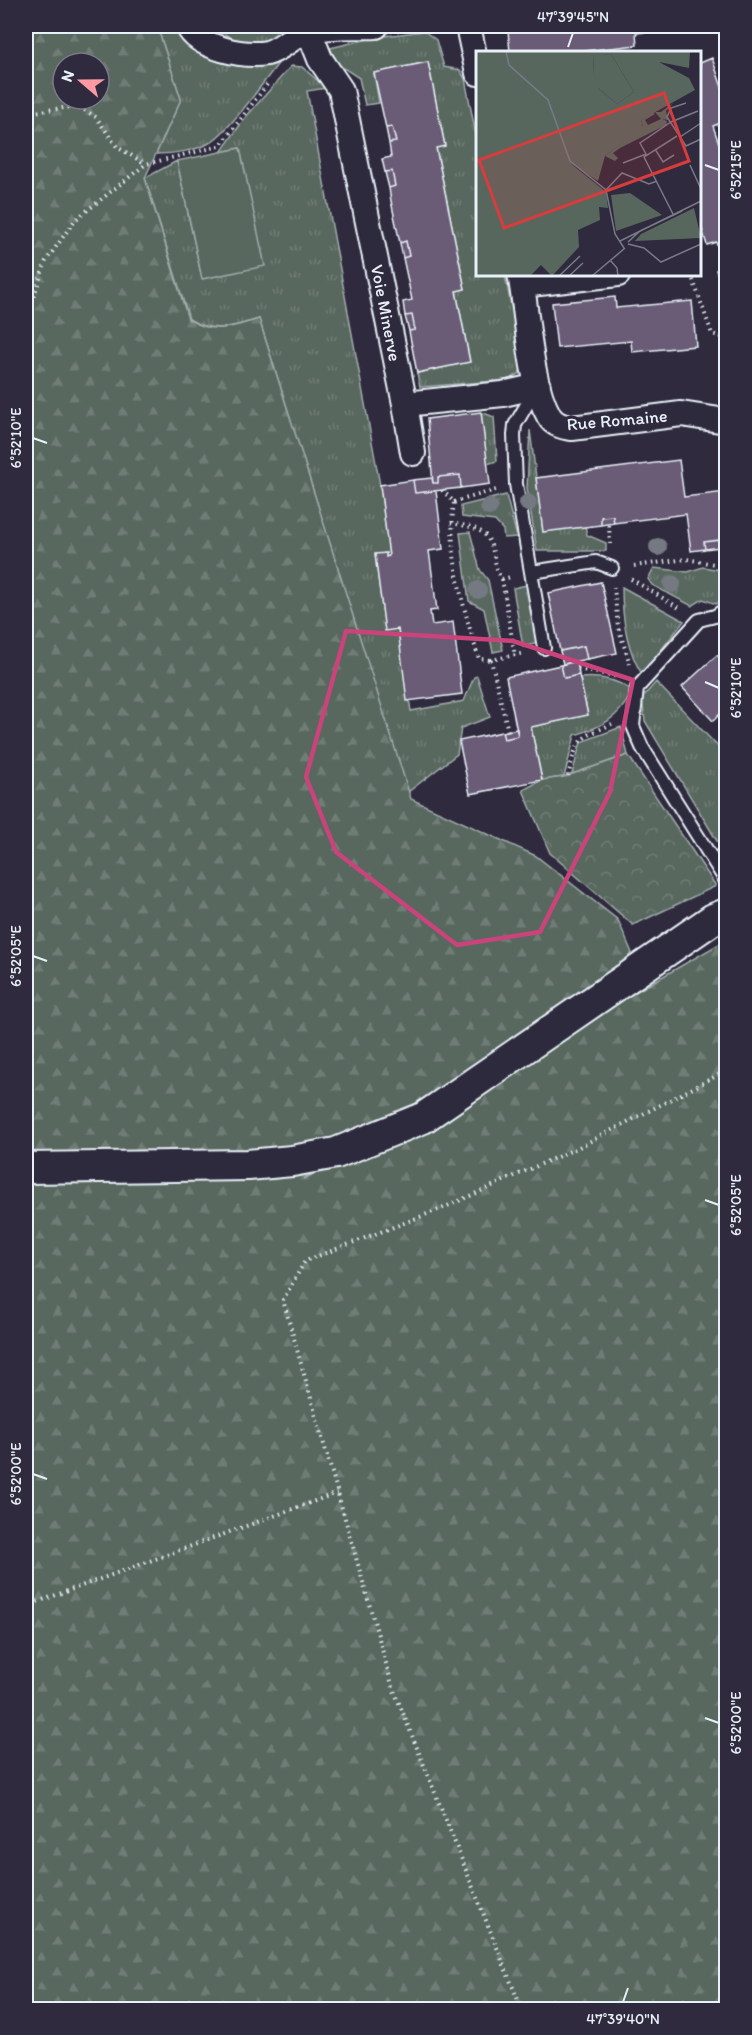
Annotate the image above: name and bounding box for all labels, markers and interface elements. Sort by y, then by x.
text: 47°39'45"N [537,8,609,26]
north arrow [51,51,111,111]
inset map [476,51,701,276]
text: N [57,68,78,84]
text: 6°52'15"E [727,140,745,200]
street label: Voie Minerve [366,263,406,363]
street label: Rue Romaine [566,405,668,435]
text: 6°52'10"E [7,408,25,468]
text: 6°52'10"E [727,658,745,718]
text: 6°52'05"E [7,925,25,987]
text: 6°52'05"E [727,1174,745,1236]
text: 6°52'00"E [7,1442,25,1506]
text: 6°52'00"E [727,1691,745,1755]
text: 47°39'40"N [586,2010,660,2028]

